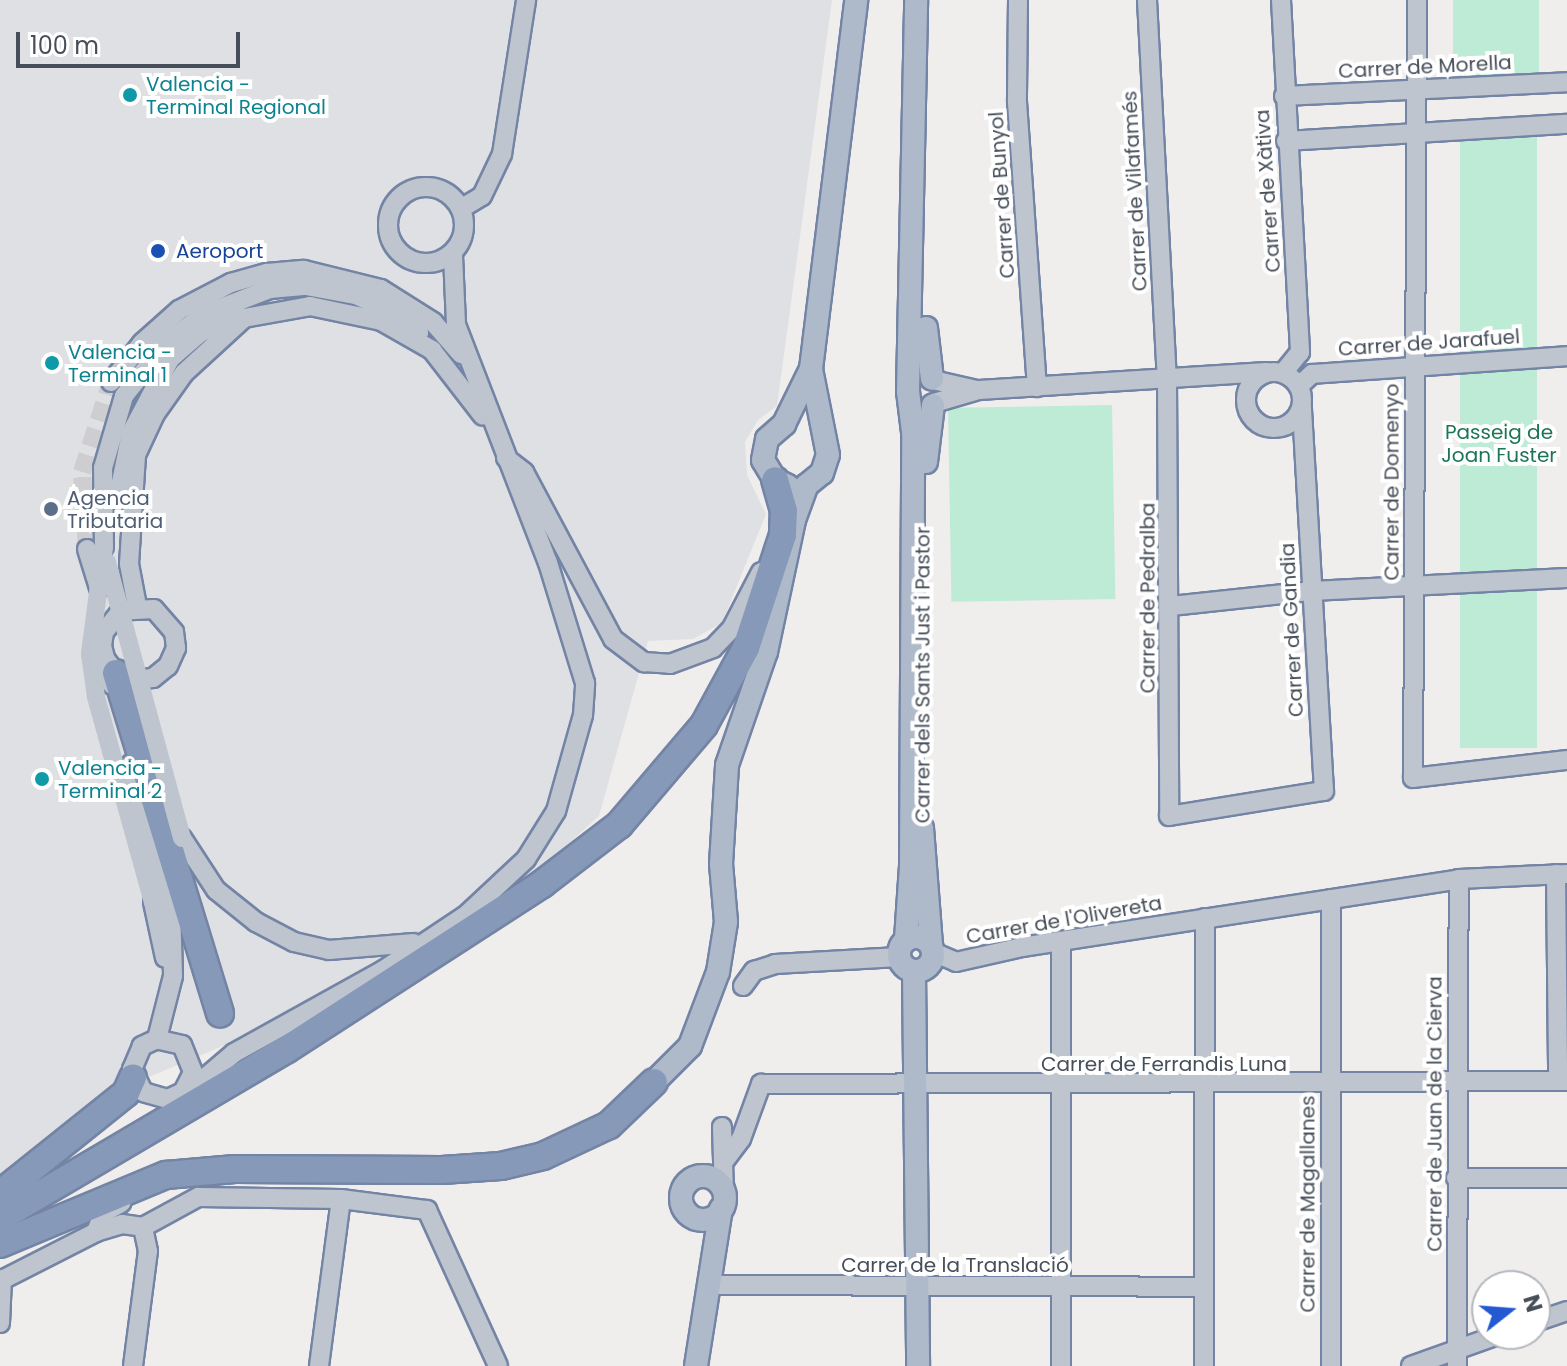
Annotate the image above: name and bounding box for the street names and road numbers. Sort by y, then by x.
street label: Carrer de Morella [1338,50,1512,84]
street label: Carrer de Vilafamés [1118,90,1152,292]
street label: Carrer de Xàtiva [1250,109,1286,273]
street label: Carrer de Bunyol [984,111,1020,279]
street label: Carrer de Jarafuel [1337,325,1521,361]
street label: Carrer de Domenyo [1380,383,1404,581]
street label: Carrer de Pedralba [1136,503,1160,693]
street label: Carrer dels Sants Just i Pastor [911,527,935,823]
street label: Carrer de Gandia [1275,542,1309,718]
street label: Carrer de l'Olivereta [964,891,1164,949]
street label: Carrer de Juan de la Cierva [1423,976,1447,1252]
street label: Carrer de Ferrandis Luna [1041,1052,1287,1076]
street label: Carrer de Magallanes [1296,1095,1320,1313]
street label: Carrer de la Translació [841,1253,1069,1277]

